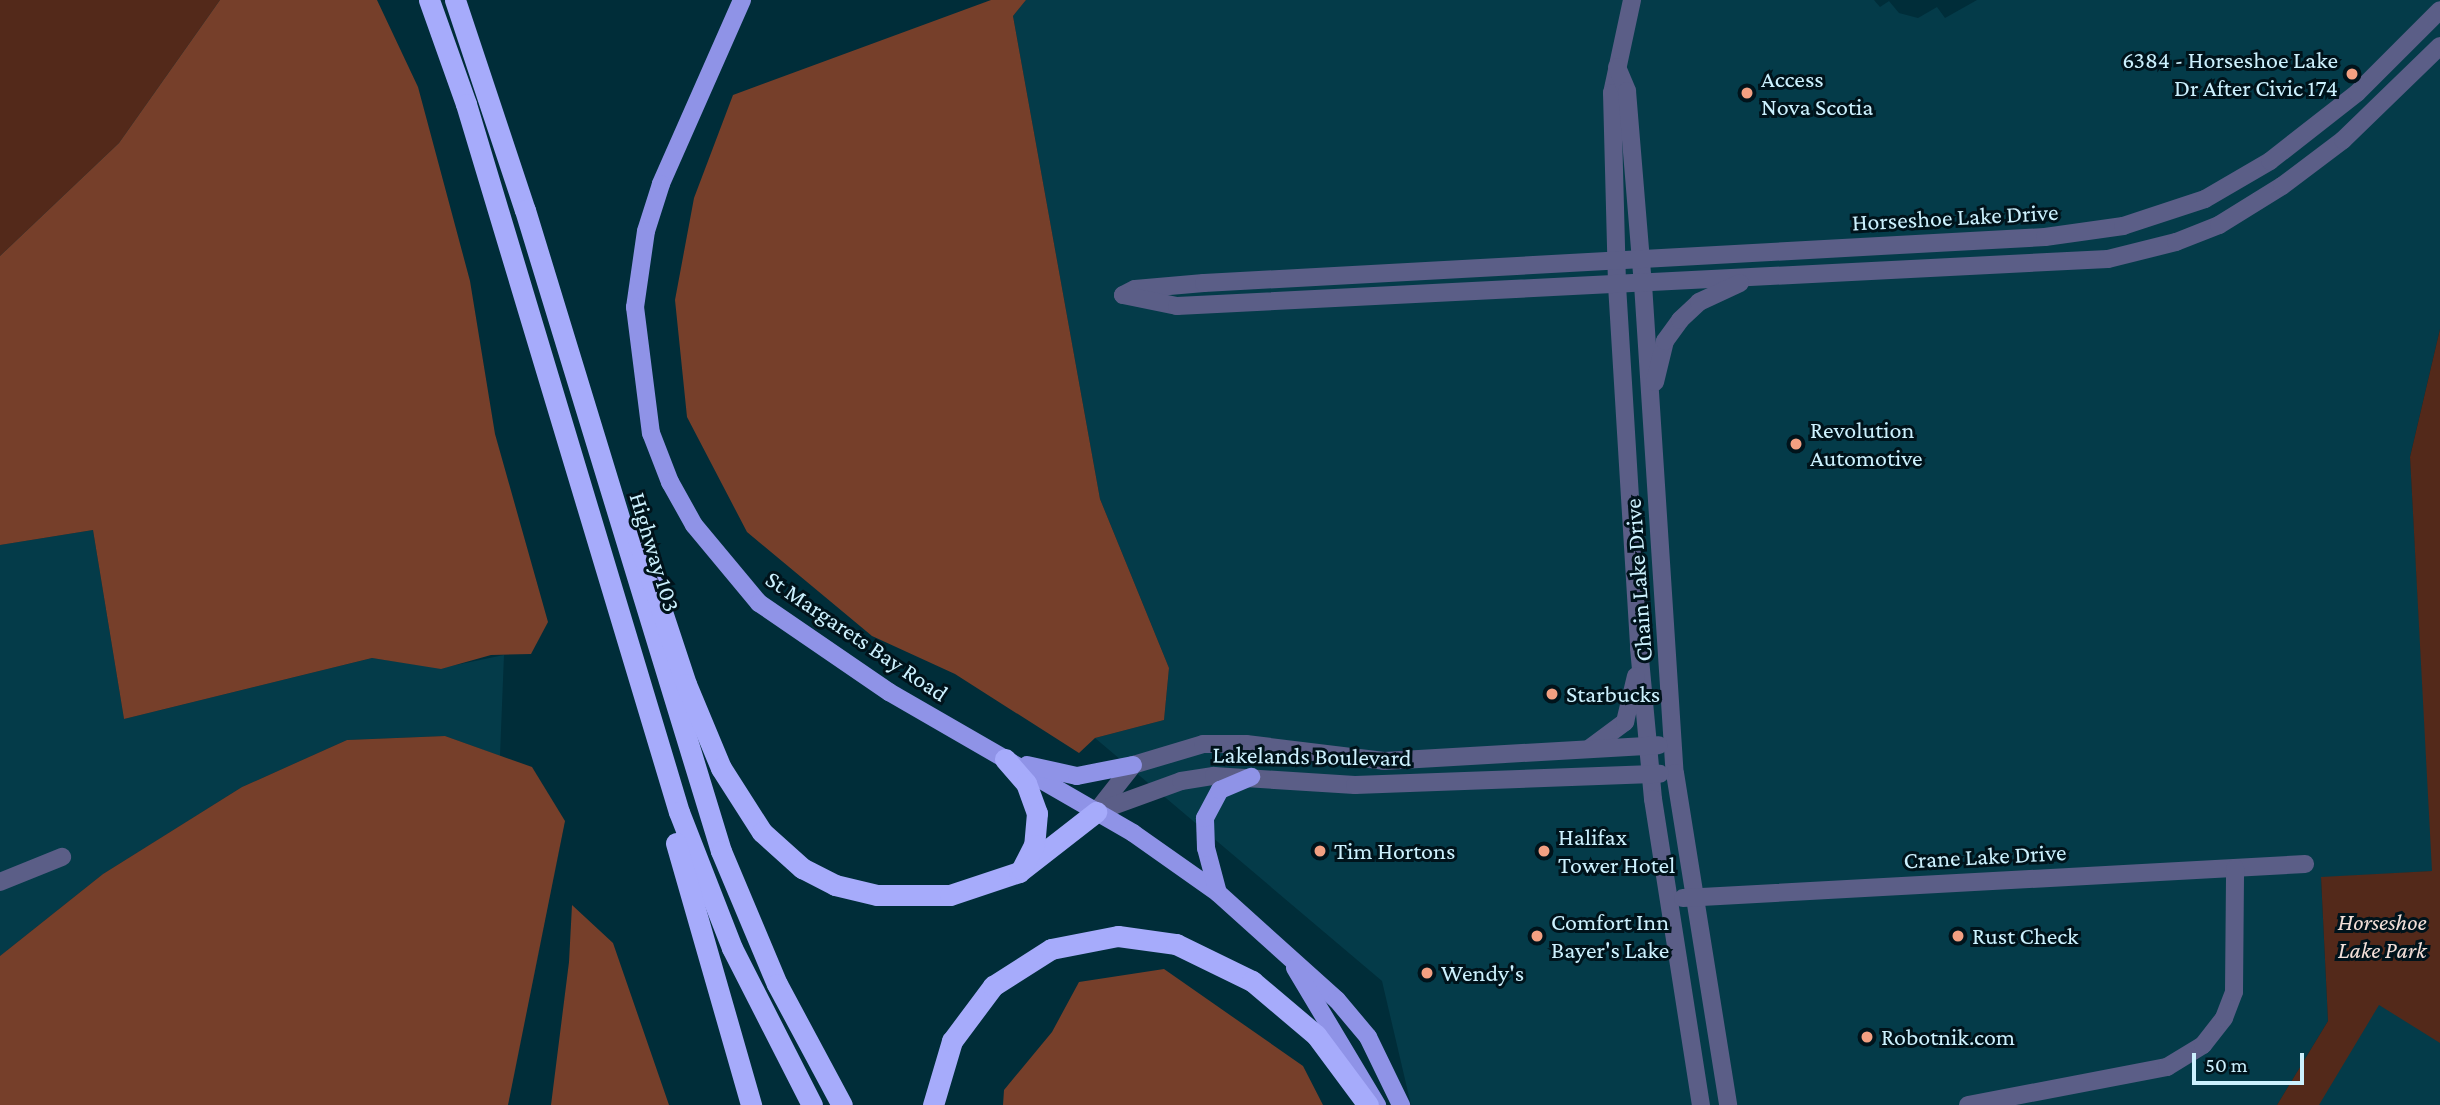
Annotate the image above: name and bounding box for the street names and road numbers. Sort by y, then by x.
street label: Horseshoe Lake Drive [1851,197,2059,237]
street label: Highway 103 [623,489,687,615]
street label: Chain Lake Drive [1618,497,1658,663]
street label: St Margarets Bay Road [760,564,954,708]
street label: Lakelands Boulevard [1212,740,1412,772]
street label: Crane Lake Drive [1903,837,2067,875]

